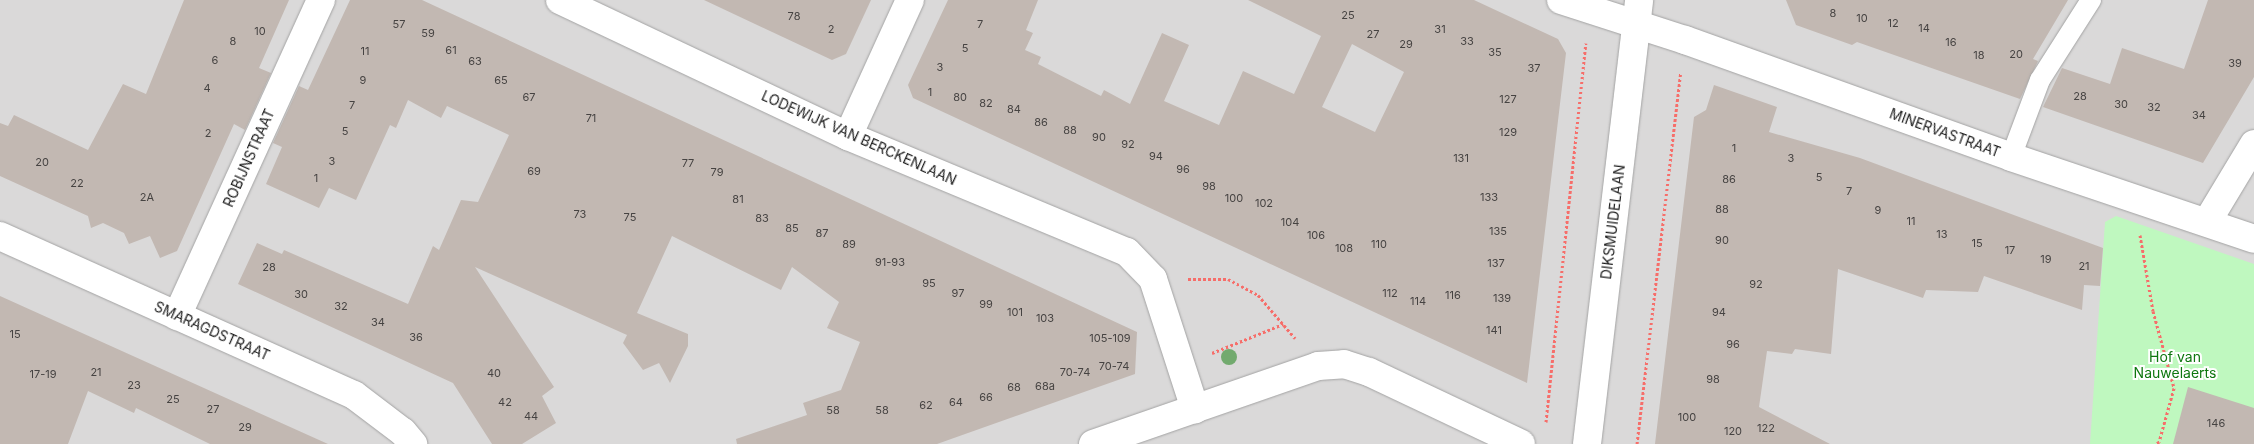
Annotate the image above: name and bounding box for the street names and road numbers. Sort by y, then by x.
street label: LODEWIJK VAN BERCKENLAAN [759,87,959,189]
street label: MINERVASTRAAT [1887,105,2003,161]
street label: ROBIJNSTRAAT [220,106,278,210]
street label: DIKSMUIDELAAN [1598,164,1628,280]
street label: SMARAGDSTRAAT [152,298,272,364]

